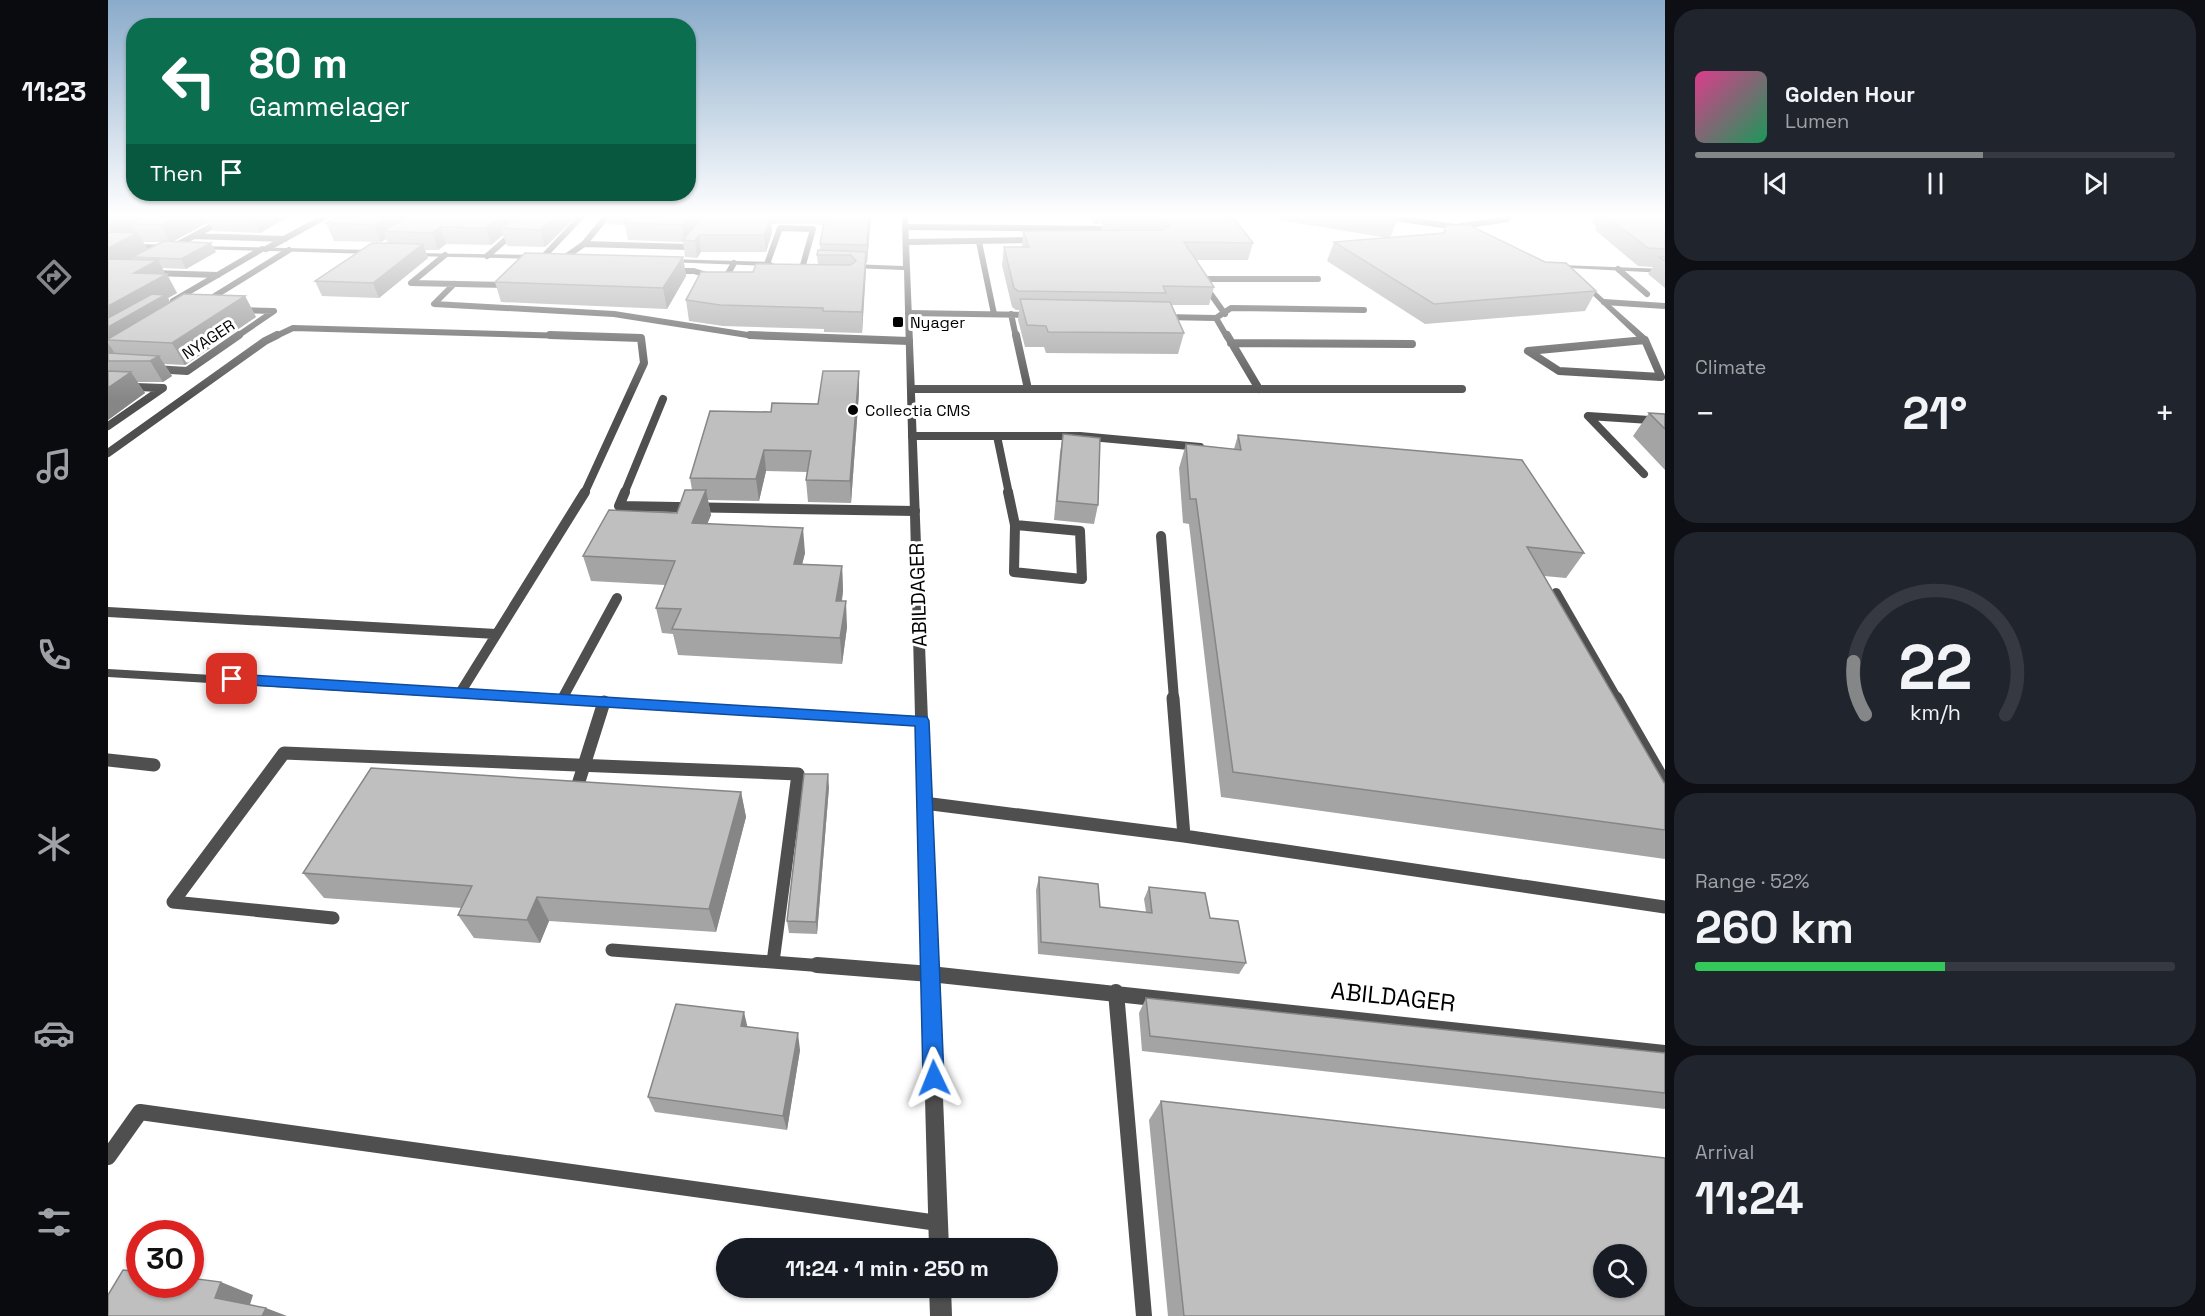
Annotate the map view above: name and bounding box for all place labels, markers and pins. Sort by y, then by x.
place label: Nyager [910,312,965,333]
marker: Nyager [891,315,905,329]
place label: Collectia CMS [865,400,970,421]
marker: Collectia CMS [846,403,860,417]
pin [206,653,257,704]

